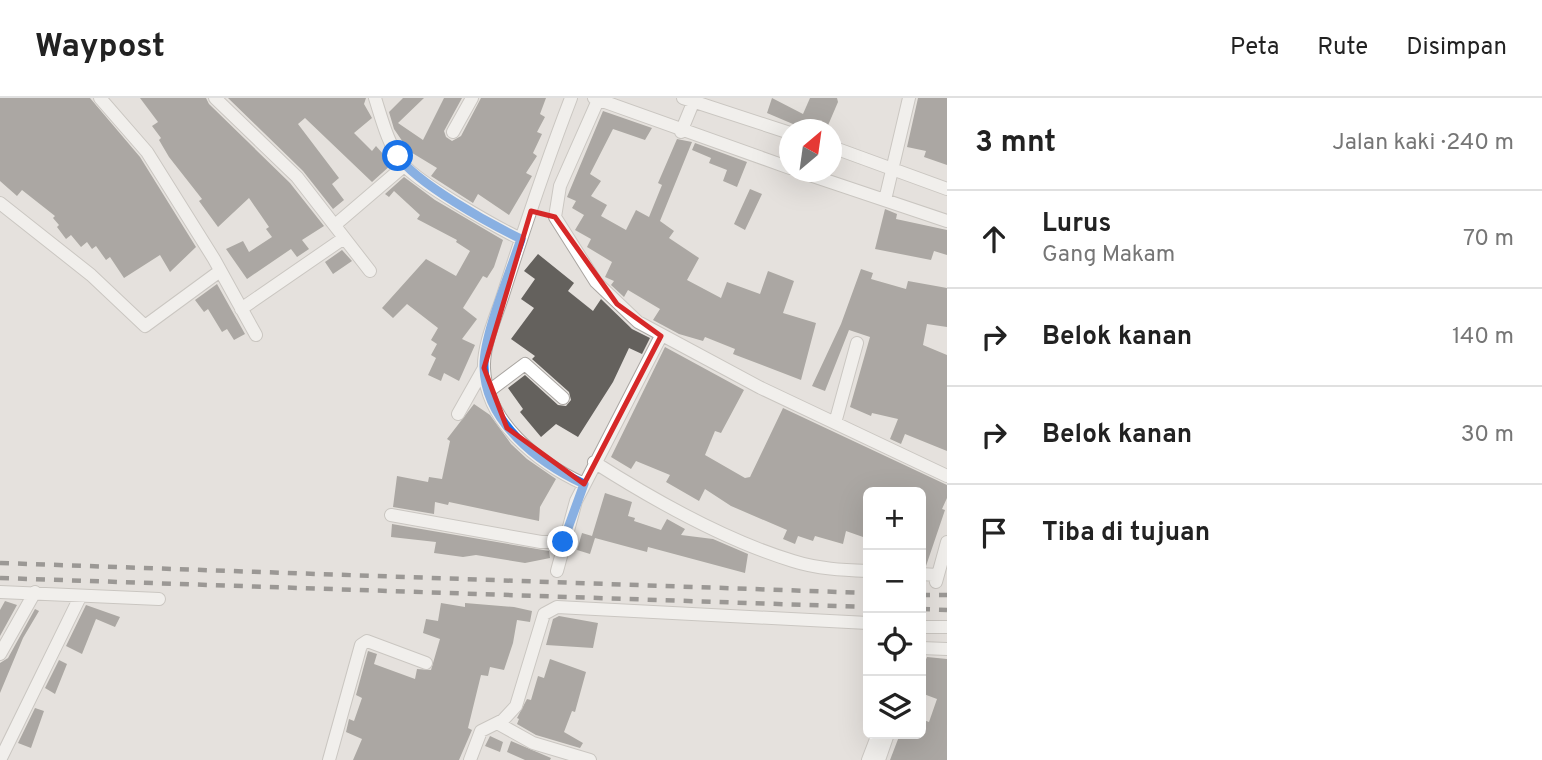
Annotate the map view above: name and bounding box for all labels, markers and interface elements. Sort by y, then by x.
text: Waypost [35,27,165,69]
text: Peta [1230,33,1279,63]
text: Rute [1317,33,1368,63]
text: Disimpan [1406,33,1507,63]
north arrow [779,119,842,182]
text: 3 mnt [975,125,1056,162]
text: Jalan kaki · 240 m [1332,129,1514,158]
route start [382,140,413,171]
text: Lurus [1042,208,1111,241]
icon: ahead [975,220,1013,258]
text: 70 m [1463,225,1514,254]
text: Gang Makam [1042,241,1175,270]
icon: right [975,318,1013,356]
text: Belok kanan [1042,321,1192,354]
text: 140 m [1452,323,1514,352]
icon: right [975,416,1013,454]
text: Belok kanan [1042,419,1192,452]
text: 30 m [1461,421,1514,450]
map controls [863,487,926,739]
button: + [863,487,926,550]
icon: arrive [975,514,1013,552]
text: Tiba di tujuan [1042,517,1210,550]
route end [547,526,578,557]
button: − [863,550,926,613]
button: locate [863,613,926,676]
button: layers [863,676,926,739]

